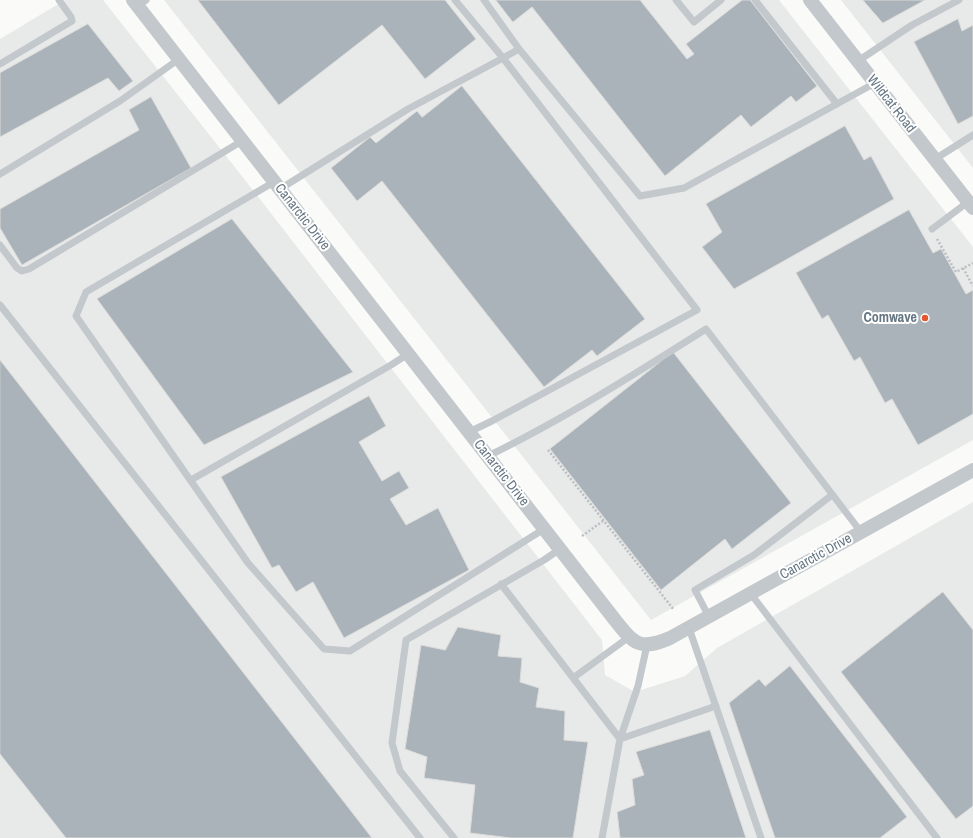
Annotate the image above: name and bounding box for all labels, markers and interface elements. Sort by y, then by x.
street label: Wildcat Road [863,72,919,136]
street label: Canarctic Drive [271,180,333,254]
place label: Comwave [863,310,917,326]
marker: Comwave [920,313,930,323]
street label: Canarctic Drive [470,436,532,510]
street label: Canarctic Drive [777,530,855,584]

